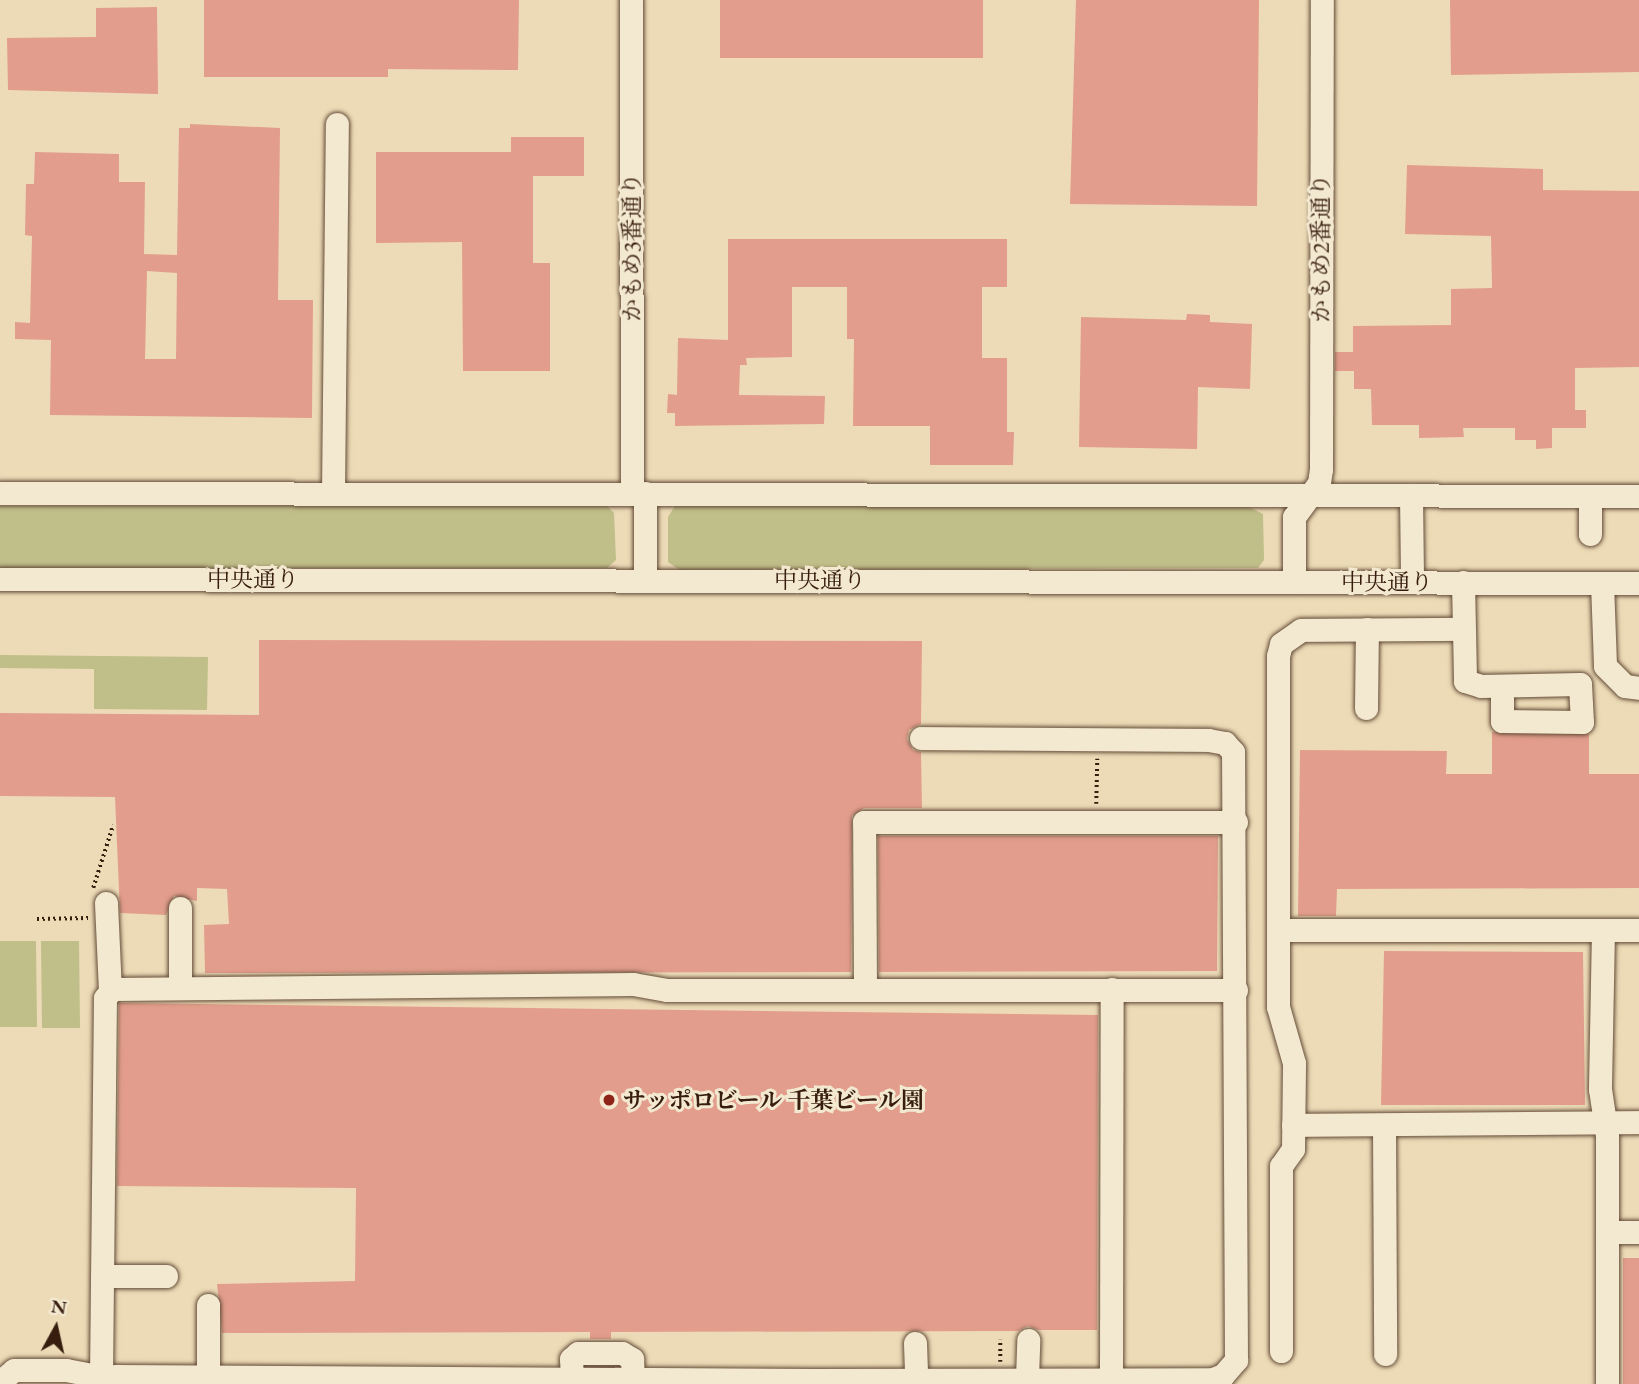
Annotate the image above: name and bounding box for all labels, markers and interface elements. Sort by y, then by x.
street label: かもめ3番通り [618,172,646,322]
street label: かもめ2番通り [1307,173,1335,323]
street label: 中央通り [207,565,299,593]
street label: 中央通り [774,566,866,594]
street label: 中央通り [1341,568,1433,596]
place label: サッポロビール 千葉ビール園 [623,1086,926,1114]
marker: サッポロビール 千葉ビール園 [601,1092,617,1108]
north arrow [21,1293,91,1363]
text: N [50,1293,68,1320]

